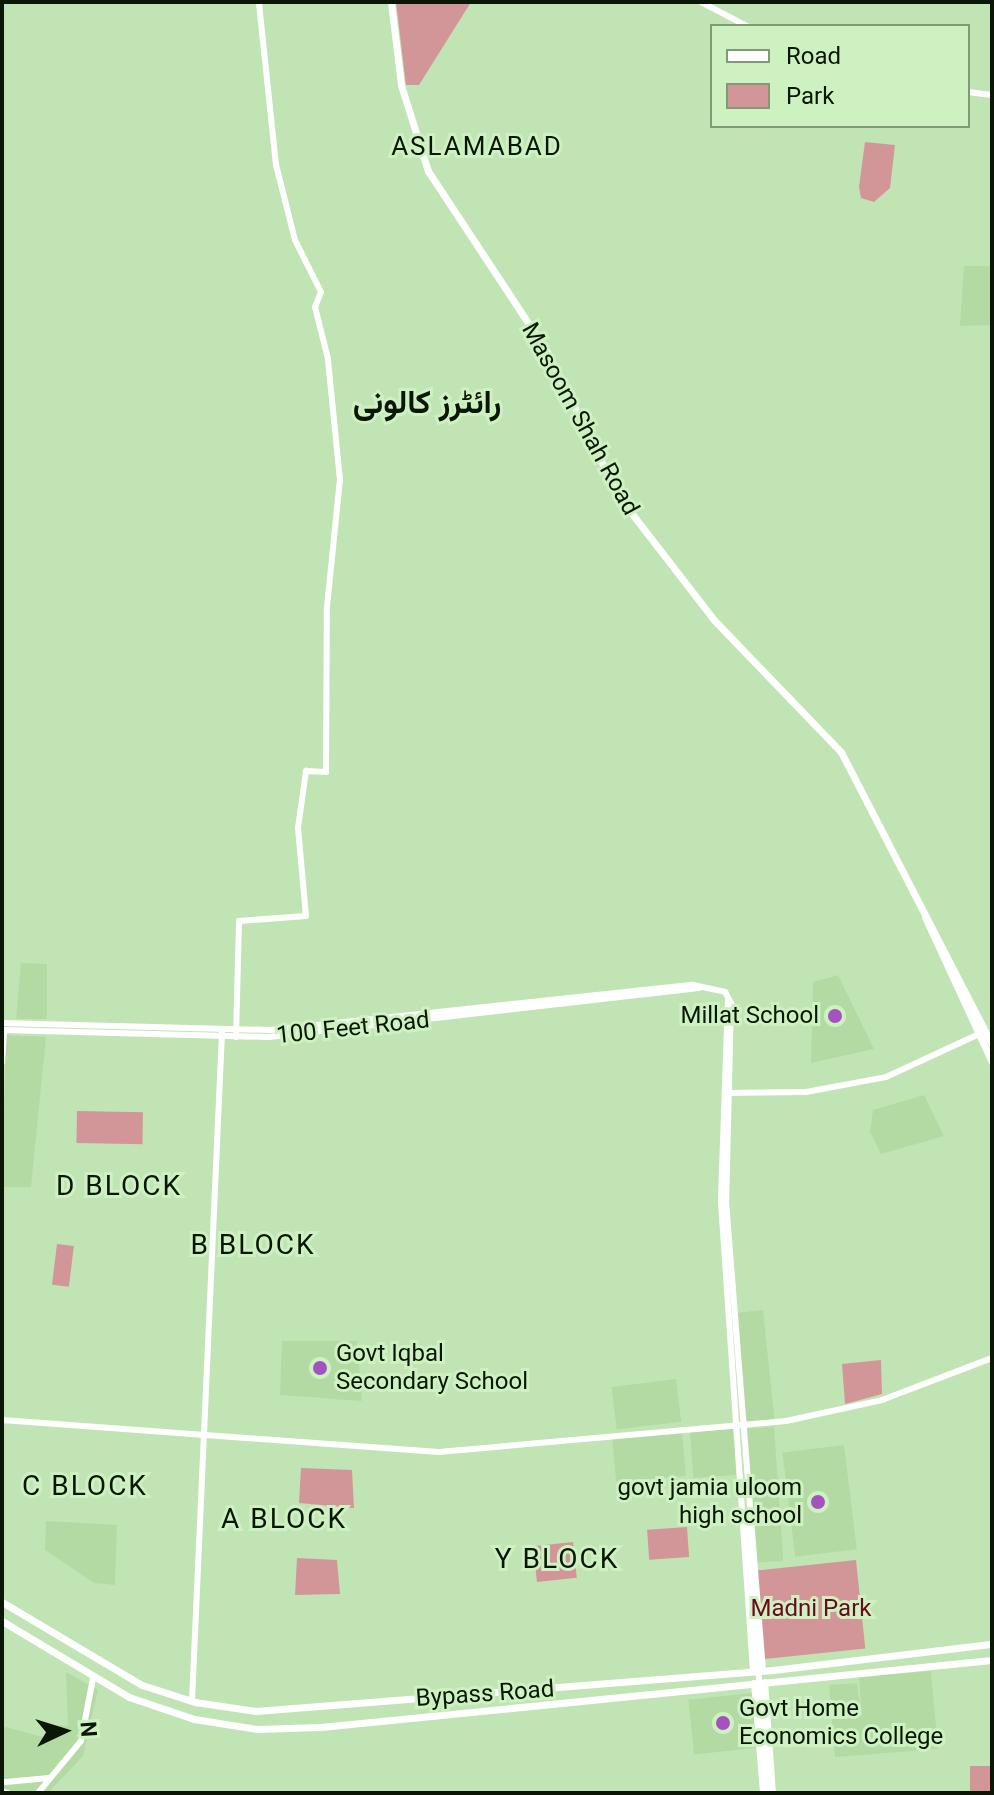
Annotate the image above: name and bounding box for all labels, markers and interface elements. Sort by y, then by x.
legend [710,24,970,128]
text: Road [786,42,841,70]
text: Park [786,82,834,110]
district label: ASLAMABAD [391,131,563,163]
street label: Masoom Shah Road [515,318,645,520]
district label: رائٹرز کالونی [353,383,501,421]
place label: Millat School [680,1002,819,1030]
street label: 100 Feet Road [275,1006,431,1050]
marker: Millat School [826,1007,844,1025]
district label: D BLOCK [56,1169,182,1203]
district label: B BLOCK [190,1228,316,1262]
place label: Govt Iqbal Secondary School [336,1340,528,1396]
marker: Govt Iqbal Secondary School [311,1359,329,1377]
district label: C BLOCK [22,1469,148,1503]
place label: govt jamia uloom high school [617,1474,802,1530]
marker: govt jamia uloom high school [809,1493,827,1511]
district label: A BLOCK [221,1502,347,1536]
district label: Y BLOCK [495,1542,619,1576]
park label: Madni Park [751,1595,871,1623]
street label: Bypass Road [415,1675,555,1713]
north arrow [24,1691,104,1771]
place label: Govt Home Economics College [739,1695,943,1751]
marker: Govt Home Economics College [714,1714,732,1732]
text: N [75,1721,101,1738]

